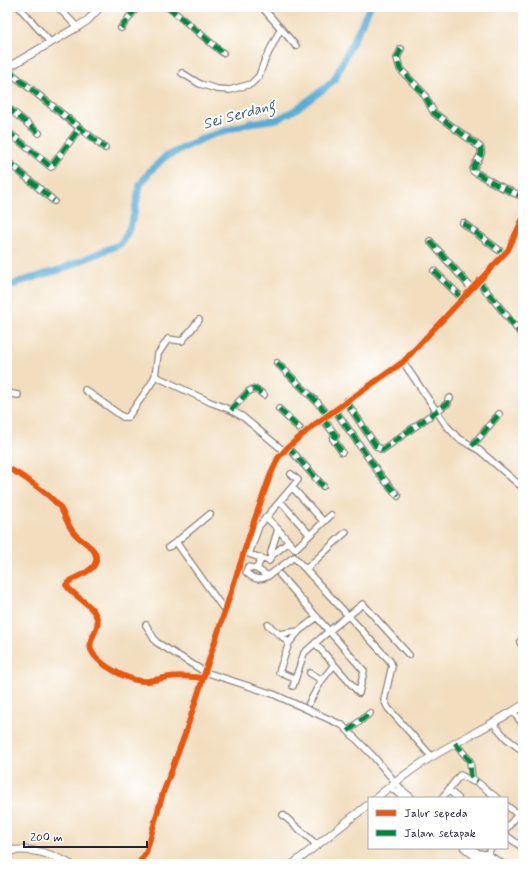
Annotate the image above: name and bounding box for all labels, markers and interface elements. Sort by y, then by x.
water label: Sei Serdang [201,95,280,137]
legend [368,797,508,849]
text: Jalur sepeda [404,806,468,822]
scale bar [24,823,147,849]
text: Jalan setapak [404,826,476,842]
text: 200 m [30,830,63,846]

